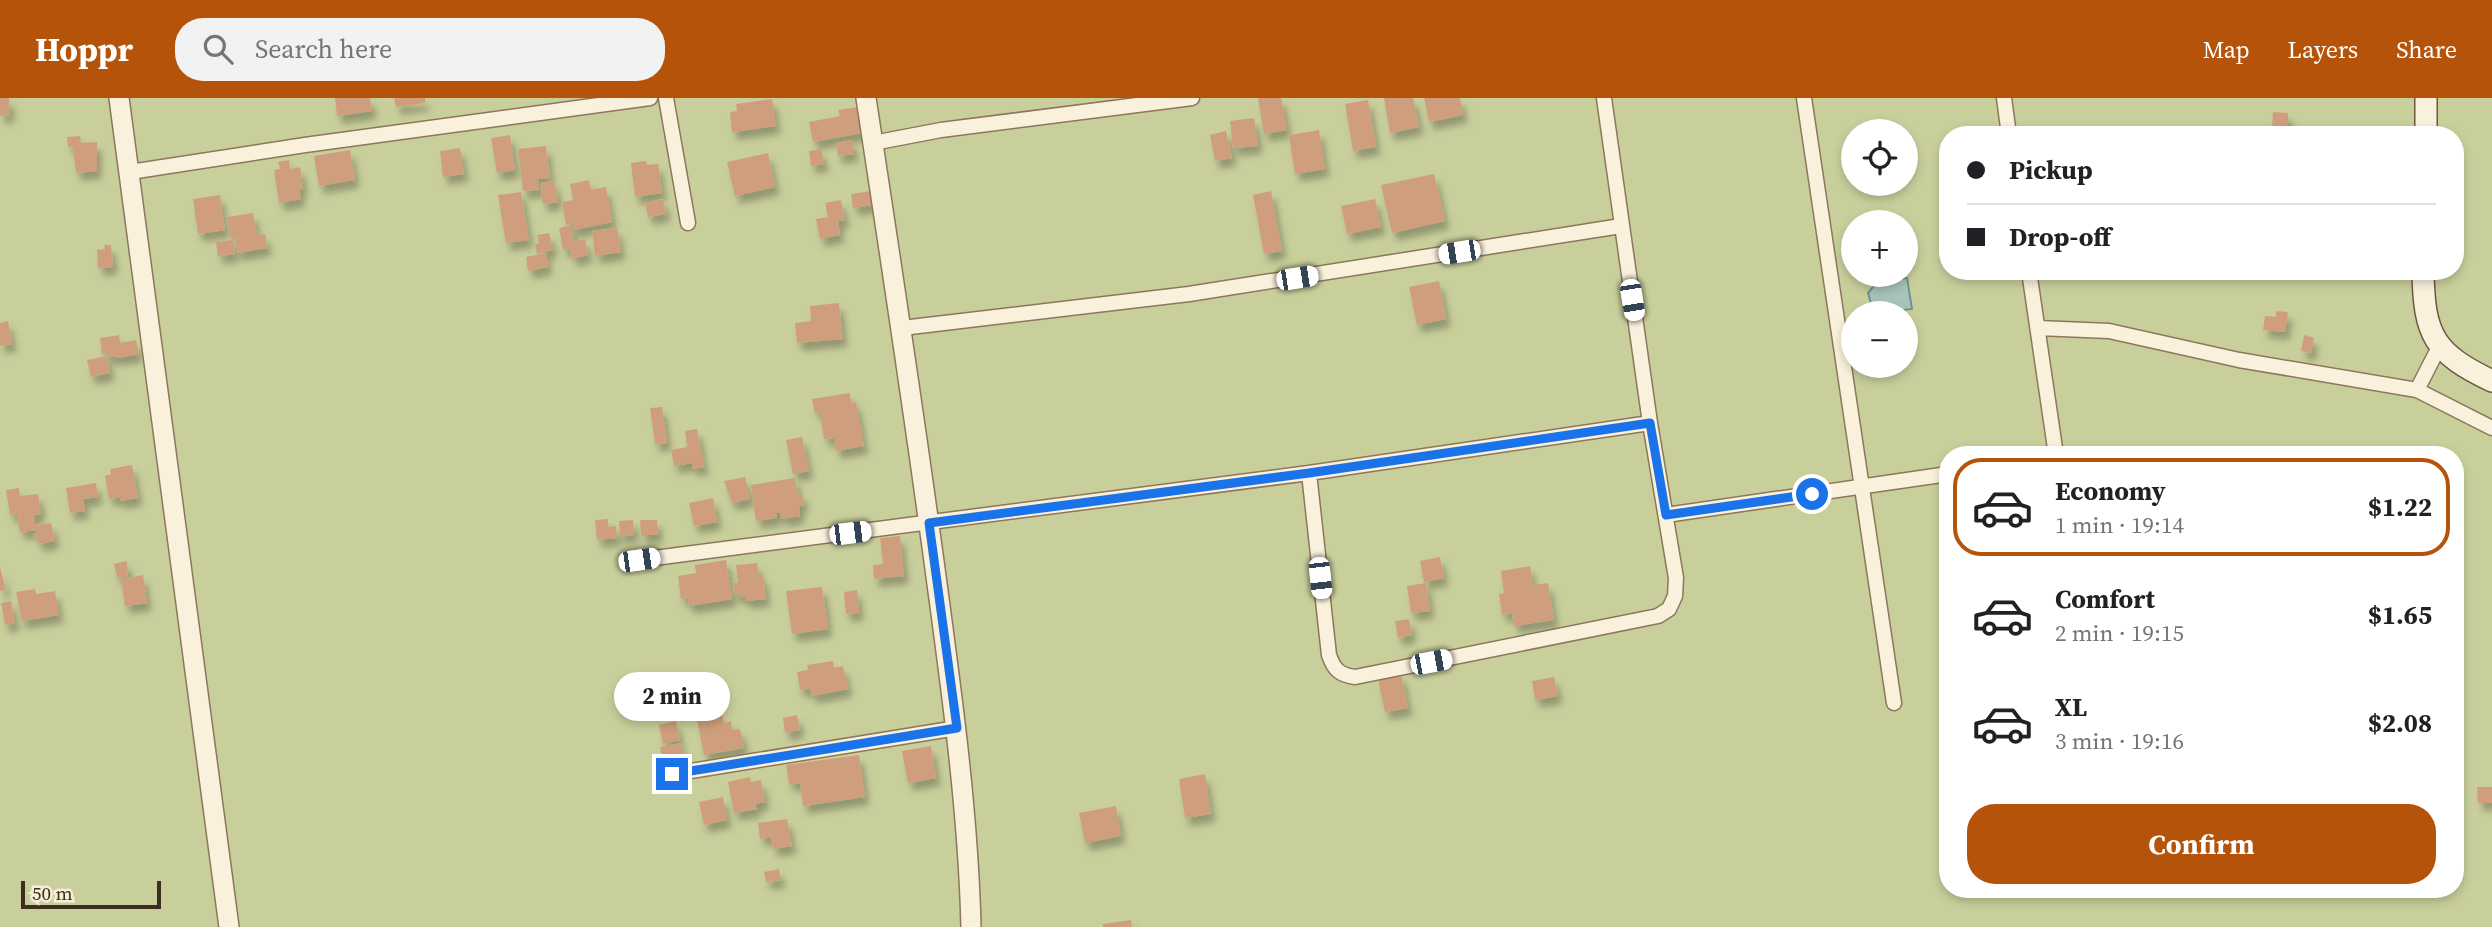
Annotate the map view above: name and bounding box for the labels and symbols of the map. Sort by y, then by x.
car [1437,238,1482,266]
car [1275,264,1320,292]
car [1619,278,1646,322]
route start [1796,478,1828,510]
car [828,520,873,546]
car [617,547,662,573]
car [1308,556,1333,600]
car [1409,648,1454,676]
callout: 2 min [614,672,730,722]
route end [656,758,688,790]
scale bar [21,878,161,910]

